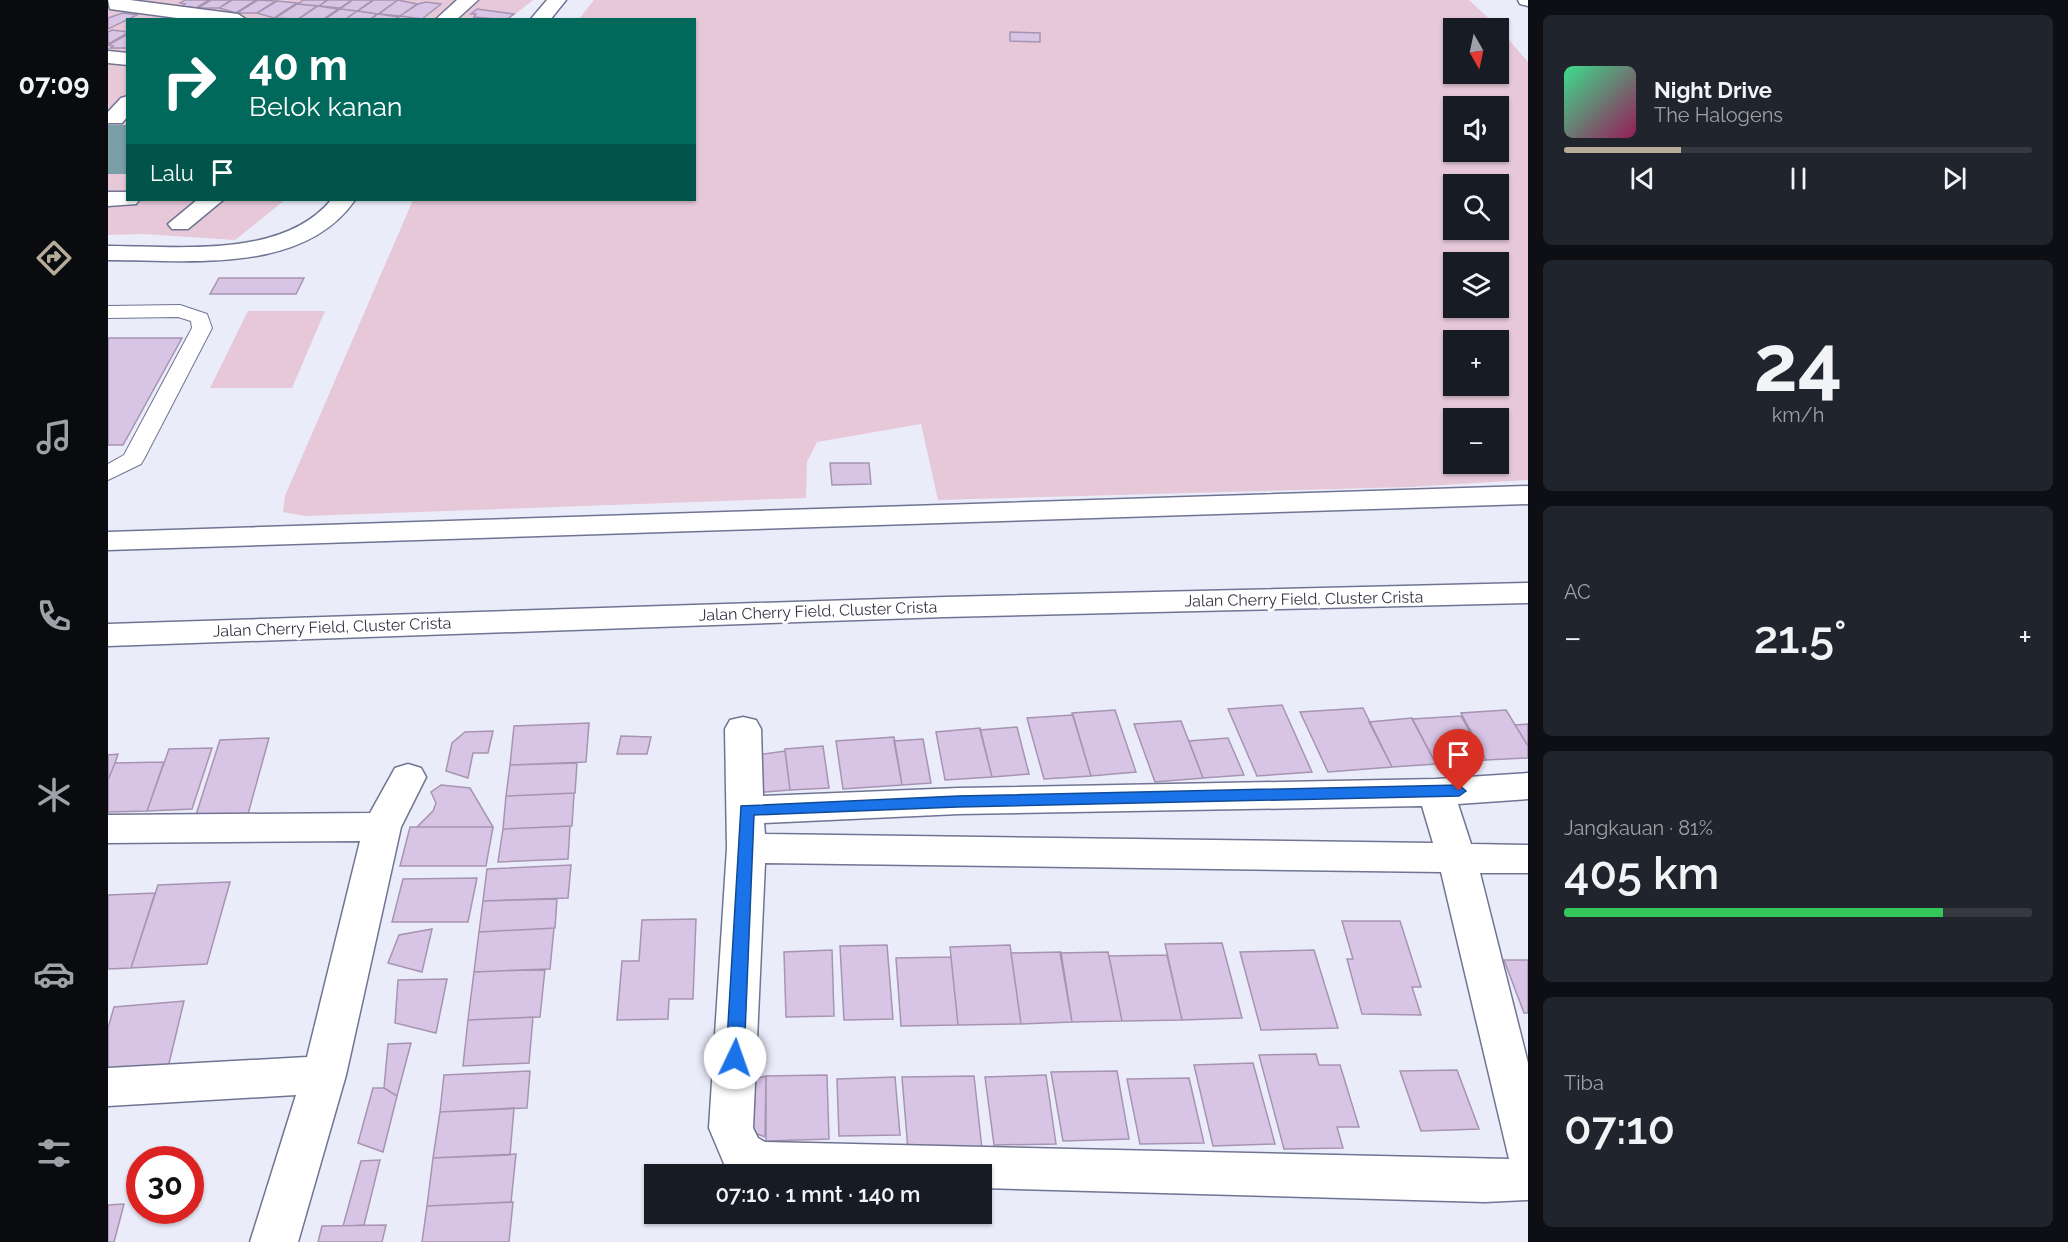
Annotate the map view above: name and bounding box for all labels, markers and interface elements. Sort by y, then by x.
north arrow [1443,18,1509,84]
map controls [1443,18,1509,474]
text: 40 m [249,41,348,90]
icon: right [150,42,228,120]
text: 07:09 [19,69,89,100]
text: Night Drive [1654,77,1772,103]
text: Belok kanan [249,91,403,122]
button: sound [1443,96,1509,162]
text: The Halogens [1654,103,1783,127]
icon: arrive [206,156,239,189]
text: Lalu [150,160,194,186]
icon: previous [1626,162,1659,195]
icon: pause [1782,162,1815,195]
icon: next [1938,162,1971,195]
button: search [1443,174,1509,240]
icon: directions [33,237,75,279]
button: layers [1443,252,1509,318]
text: 24 [1754,318,1842,409]
button: + [1443,330,1509,396]
text: km/h [1772,403,1824,427]
button: − [1443,408,1509,474]
icon: music [33,416,75,458]
text: AC [1564,580,1591,604]
street label: Jalan Cherry Field, Cluster Crista [1185,587,1423,611]
icon: phone [33,595,75,637]
street label: Jalan Cherry Field, Cluster Crista [698,597,938,625]
text: 21.5° [1754,611,1846,664]
street label: Jalan Cherry Field, Cluster Crista [212,613,452,641]
text: − [1564,618,1582,657]
text: + [2018,618,2032,657]
pin [1433,729,1484,791]
icon: arrive [1442,738,1475,771]
icon: climate [33,774,75,816]
text: Jangkauan · 81% [1564,816,1713,840]
text: 405 km [1564,847,1719,900]
icon: car [33,953,75,995]
position arrow [703,1026,767,1090]
text: Tiba [1564,1071,1604,1095]
text: 07:10 [1564,1102,1675,1155]
icon: filters [33,1132,75,1174]
speed limit sign: 30 [126,1146,204,1224]
text: 07:10 · 1 mnt · 140 m [716,1181,920,1207]

